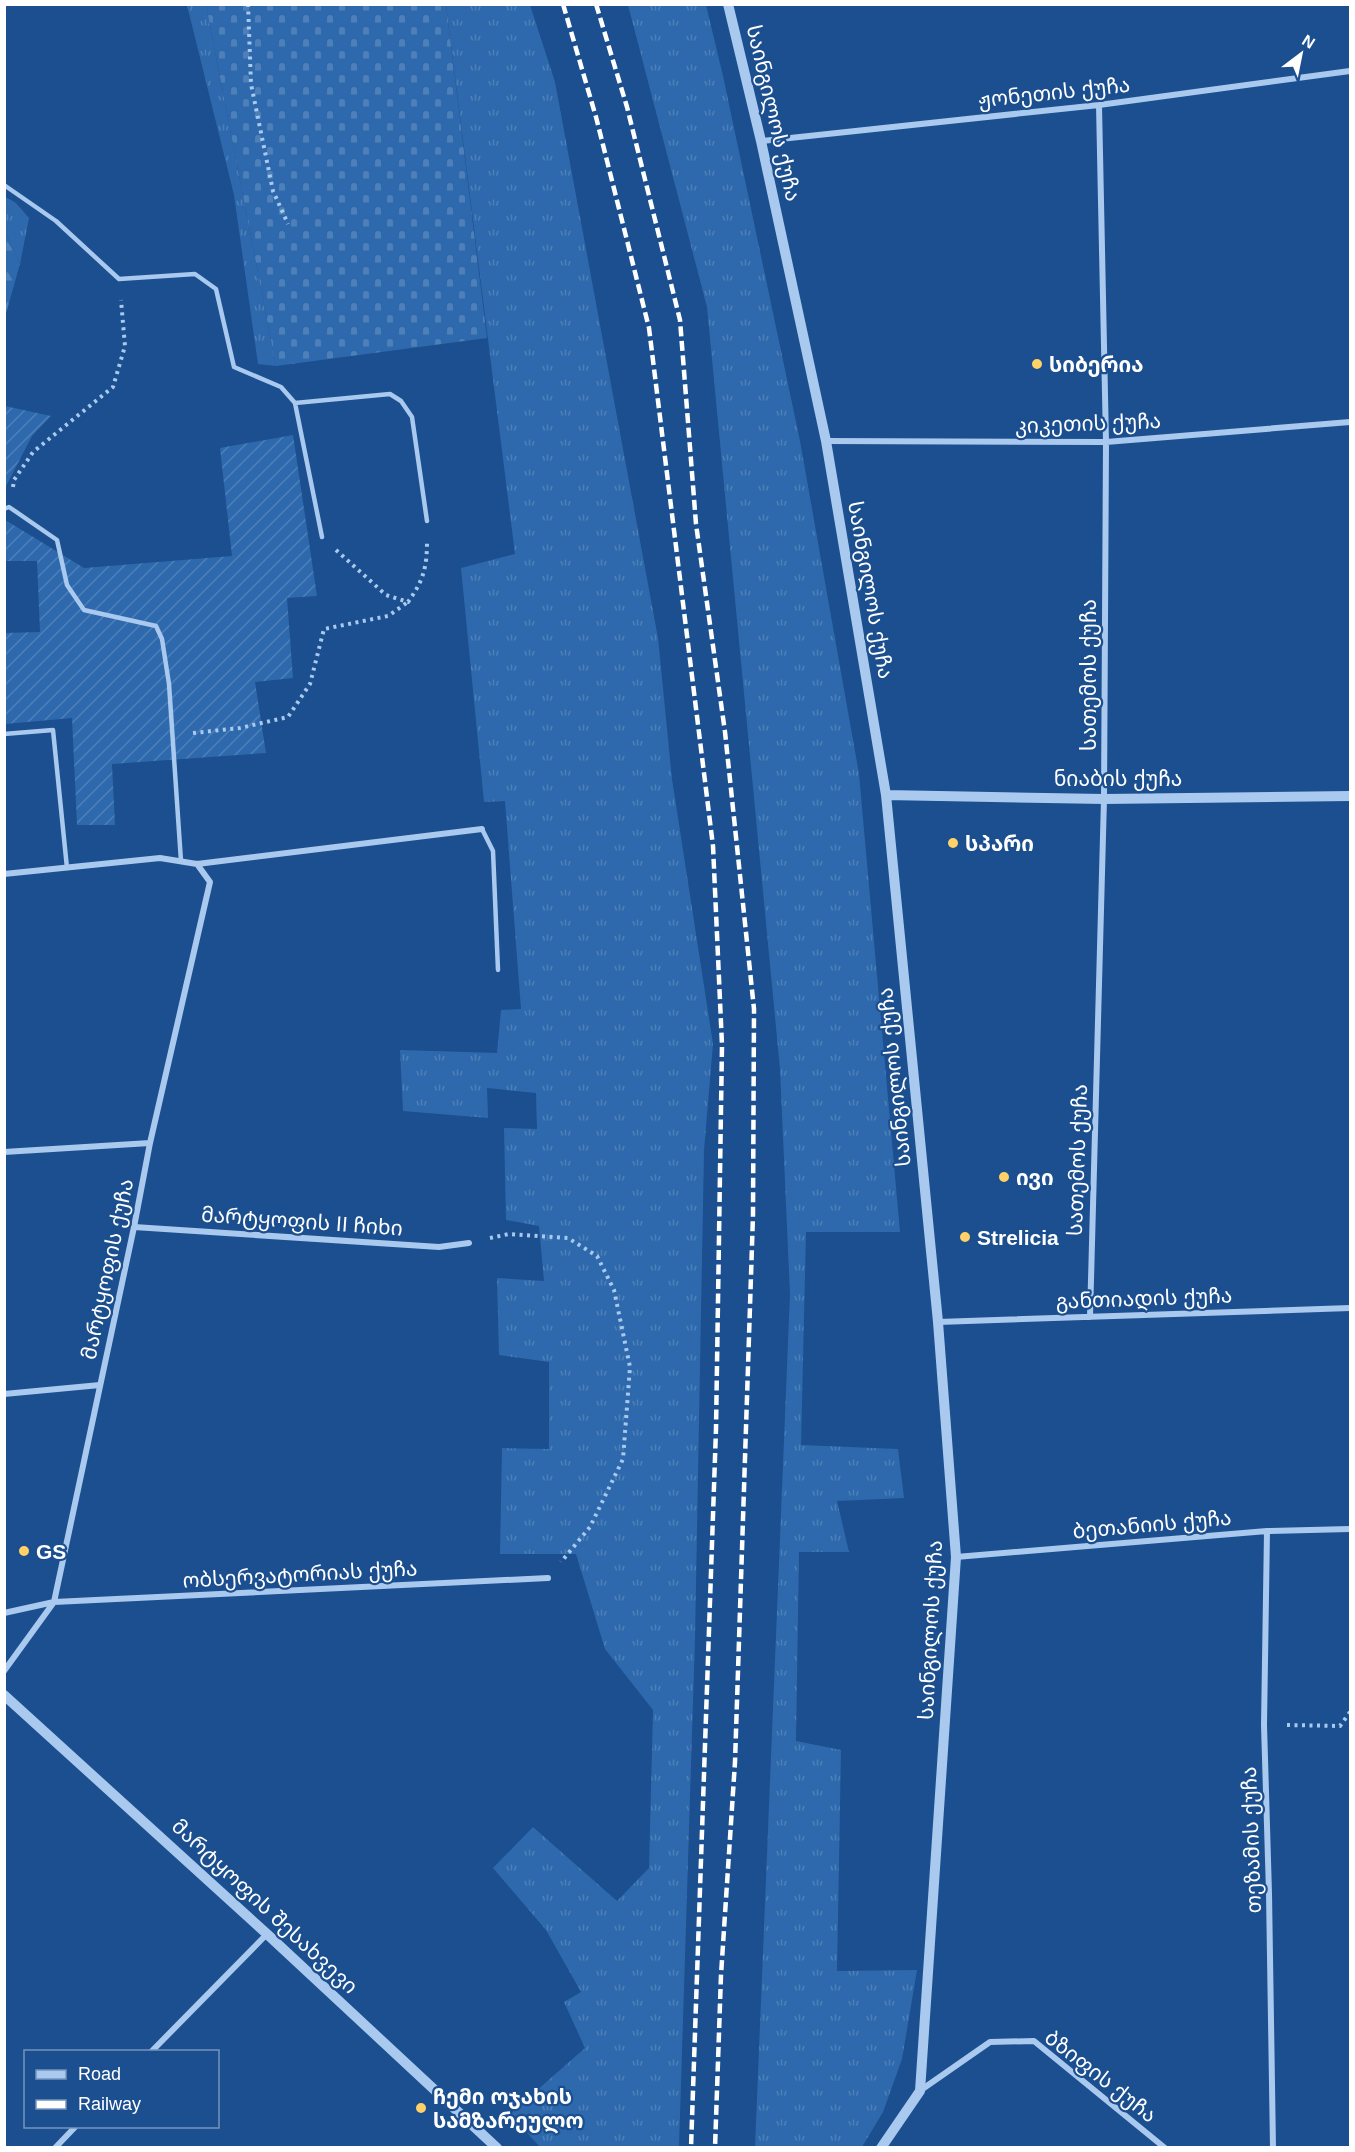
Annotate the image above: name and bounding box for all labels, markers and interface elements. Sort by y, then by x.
street label: საინგილოს ქუჩა [741,23,805,204]
north arrow [1271,24,1331,84]
text: N [1299,31,1318,52]
street label: ჟონეთის ქუჩა [977,73,1131,112]
place label: სიბერია [1049,353,1144,377]
marker: სიბერია [1030,357,1044,371]
street label: კიკეთის ქუჩა [1014,409,1162,438]
street label: საინგილოს ქუჩა [842,499,898,681]
street label: სათემოს ქუჩა [1077,599,1101,751]
street label: ნიაბის ქუჩა [1054,767,1182,791]
place label: სპარი [965,832,1034,855]
marker: სპარი [946,836,960,850]
street label: საინგილოს ქუჩა [873,986,917,1168]
street label: სათემოს ქუჩა [1063,1084,1092,1236]
place label: ივი [1016,1166,1054,1190]
marker: ივი [997,1170,1011,1184]
street label: მარტყოფის ქუჩა [77,1176,138,1362]
street label: მარტყოფის II ჩიხი [200,1202,404,1241]
place label: Strelicia [977,1226,1059,1249]
marker: Strelicia [958,1230,972,1244]
street label: განთიადის ქუჩა [1055,1283,1233,1315]
street label: ბეთანიის ქუჩა [1072,1506,1232,1543]
street label: საინგილოს ქუჩა [914,1539,948,1721]
place label: GS [36,1540,66,1563]
marker: GS [17,1544,31,1558]
street label: ობსერვატორიას ქუჩა [182,1556,418,1593]
street label: თეზამის ქუჩა [1237,1766,1266,1914]
street label: მარტყოფის შესახვევი [167,1814,362,1999]
street label: ბზიფის ქუჩა [1040,2025,1161,2127]
legend [24,2050,219,2128]
text: Road [78,2064,121,2084]
place label: ჩემი ოჯახის სამზარეულო [433,2085,584,2134]
text: Railway [78,2094,141,2114]
marker: ჩემი ოჯახის სამზარეულო [414,2101,428,2115]

